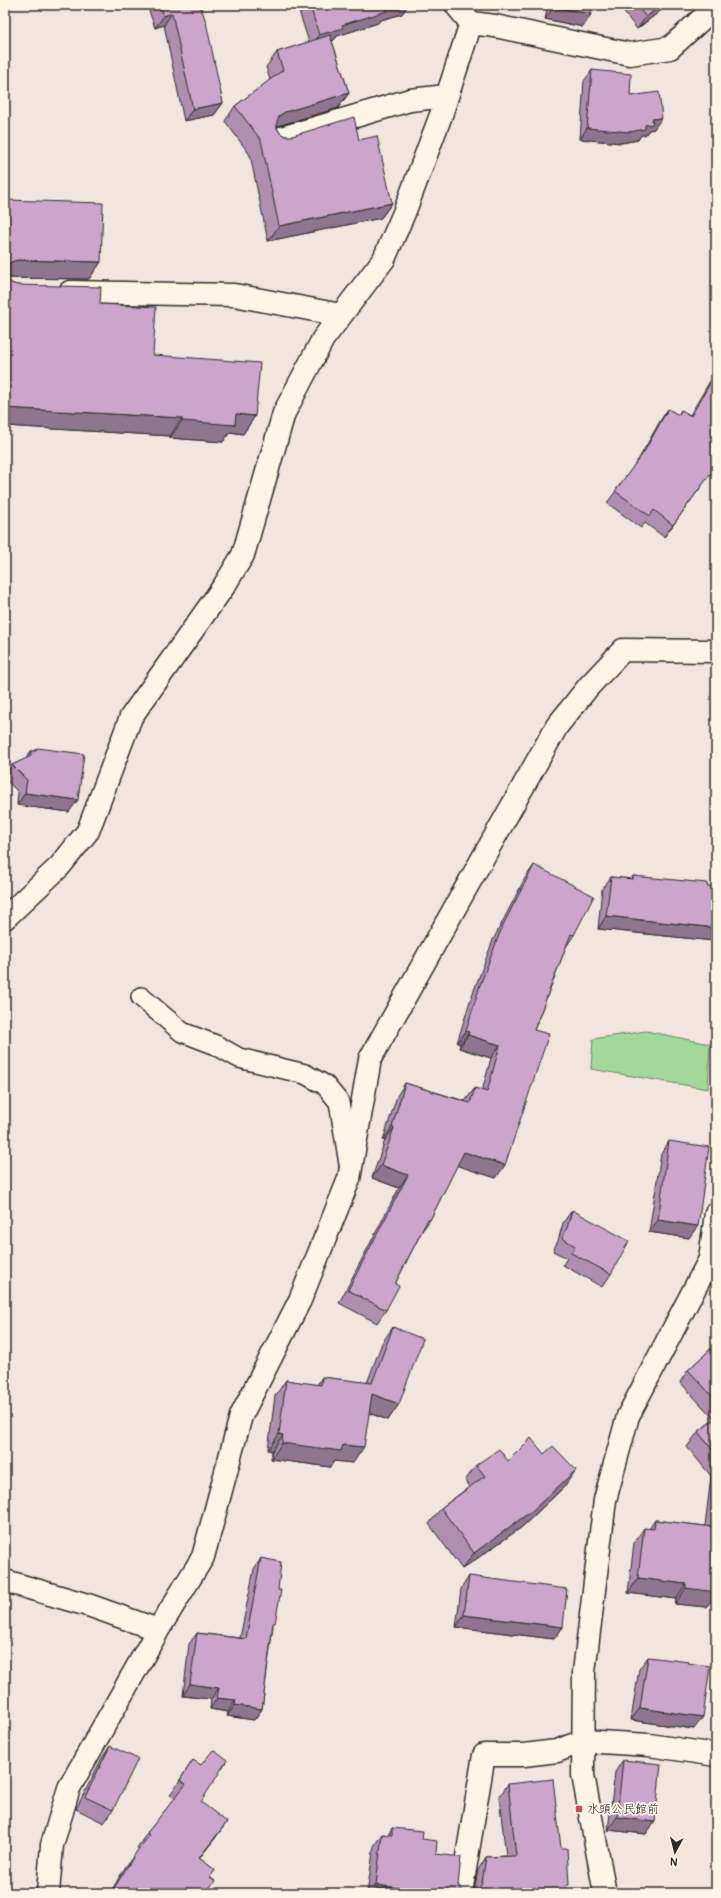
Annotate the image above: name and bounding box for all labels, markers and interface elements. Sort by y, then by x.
place label: 水頭公民館前 [587,1802,659,1817]
marker: 水頭公民館前 [574,1804,584,1814]
north arrow [655,1832,695,1872]
text: N [669,1854,678,1868]

